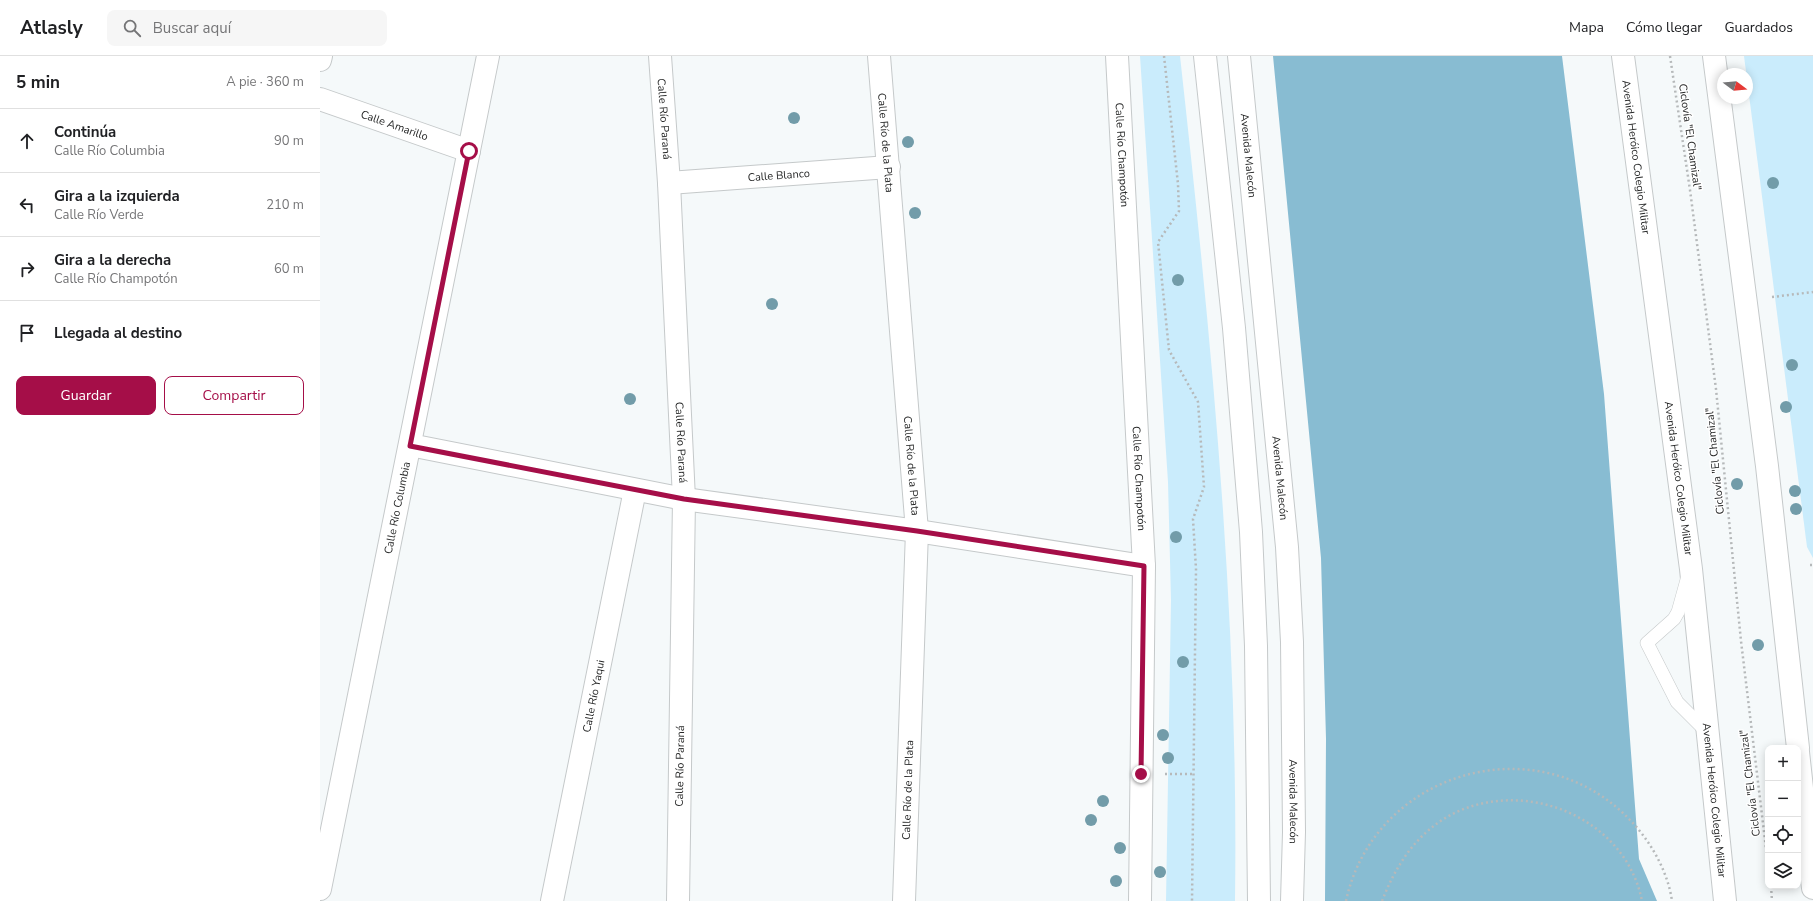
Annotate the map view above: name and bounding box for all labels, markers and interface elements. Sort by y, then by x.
search box [107,10,387,46]
text: Atlasly [20,15,83,41]
icon: search [121,17,143,39]
text: Buscar aquí [153,18,231,38]
text: Mapa [1569,18,1604,37]
text: Cómo llegar [1626,18,1702,37]
text: Guardados [1724,18,1793,37]
north arrow [1717,68,1753,104]
text: 5 min [16,71,60,94]
text: A pie · 360 m [226,73,304,91]
street label: Calle Río Paraná [654,78,675,160]
street label: Avenida Heróico Colegio Militar [1619,79,1654,235]
street label: Ciclovía "El Chamizal" [1675,83,1705,191]
street label: Calle Río de la Plata [874,92,897,193]
street label: Calle Río Champotón [1112,102,1132,208]
street label: Calle Amarillo [359,106,430,144]
street label: Avenida Malecón [1237,113,1260,198]
text: Continúa [54,122,116,142]
icon: ahead [16,130,38,152]
text: 90 m [274,132,304,150]
text: Calle Río Columbia [54,142,165,160]
route start [460,142,478,160]
street label: Calle Blanco [747,165,810,185]
text: Gira a la izquierda [54,186,180,206]
icon: left [16,194,38,216]
text: 210 m [266,196,304,214]
text: Calle Río Verde [54,206,144,224]
text: Gira a la derecha [54,250,171,270]
icon: right [16,258,38,280]
text: 60 m [274,260,304,278]
text: Calle Río Champotón [54,270,178,288]
icon: arrive [16,322,38,344]
text: Llegada al destino [54,323,182,343]
button: Guardar [16,376,156,415]
button: Compartir [164,376,304,415]
street label: Avenida Heróico Colegio Militar [1661,400,1697,556]
street label: Calle Río Paraná [672,401,691,484]
street label: Ciclovía "El Chamizal" [1702,407,1728,515]
street label: Calle Río de la Plata [900,415,923,516]
street label: Calle Río Champotón [1129,426,1150,531]
street label: Avenida Malecón [1269,435,1292,521]
street label: Calle Río Columbia [380,460,414,555]
street label: Calle Río Yaqui [579,658,608,734]
street label: Avenida Heróico Colegio Militar [1699,722,1730,878]
street label: Calle Río Paraná [672,725,688,807]
street label: Ciclovía "El Chamizal" [1736,729,1764,837]
street label: Calle Río de la Plata [899,740,917,840]
map controls [1765,745,1801,889]
button: + [1765,745,1801,781]
street label: Avenida Malecón [1286,759,1302,844]
route end [1132,765,1150,783]
button: − [1765,781,1801,817]
button: locate [1765,817,1801,853]
button: layers [1765,853,1801,889]

